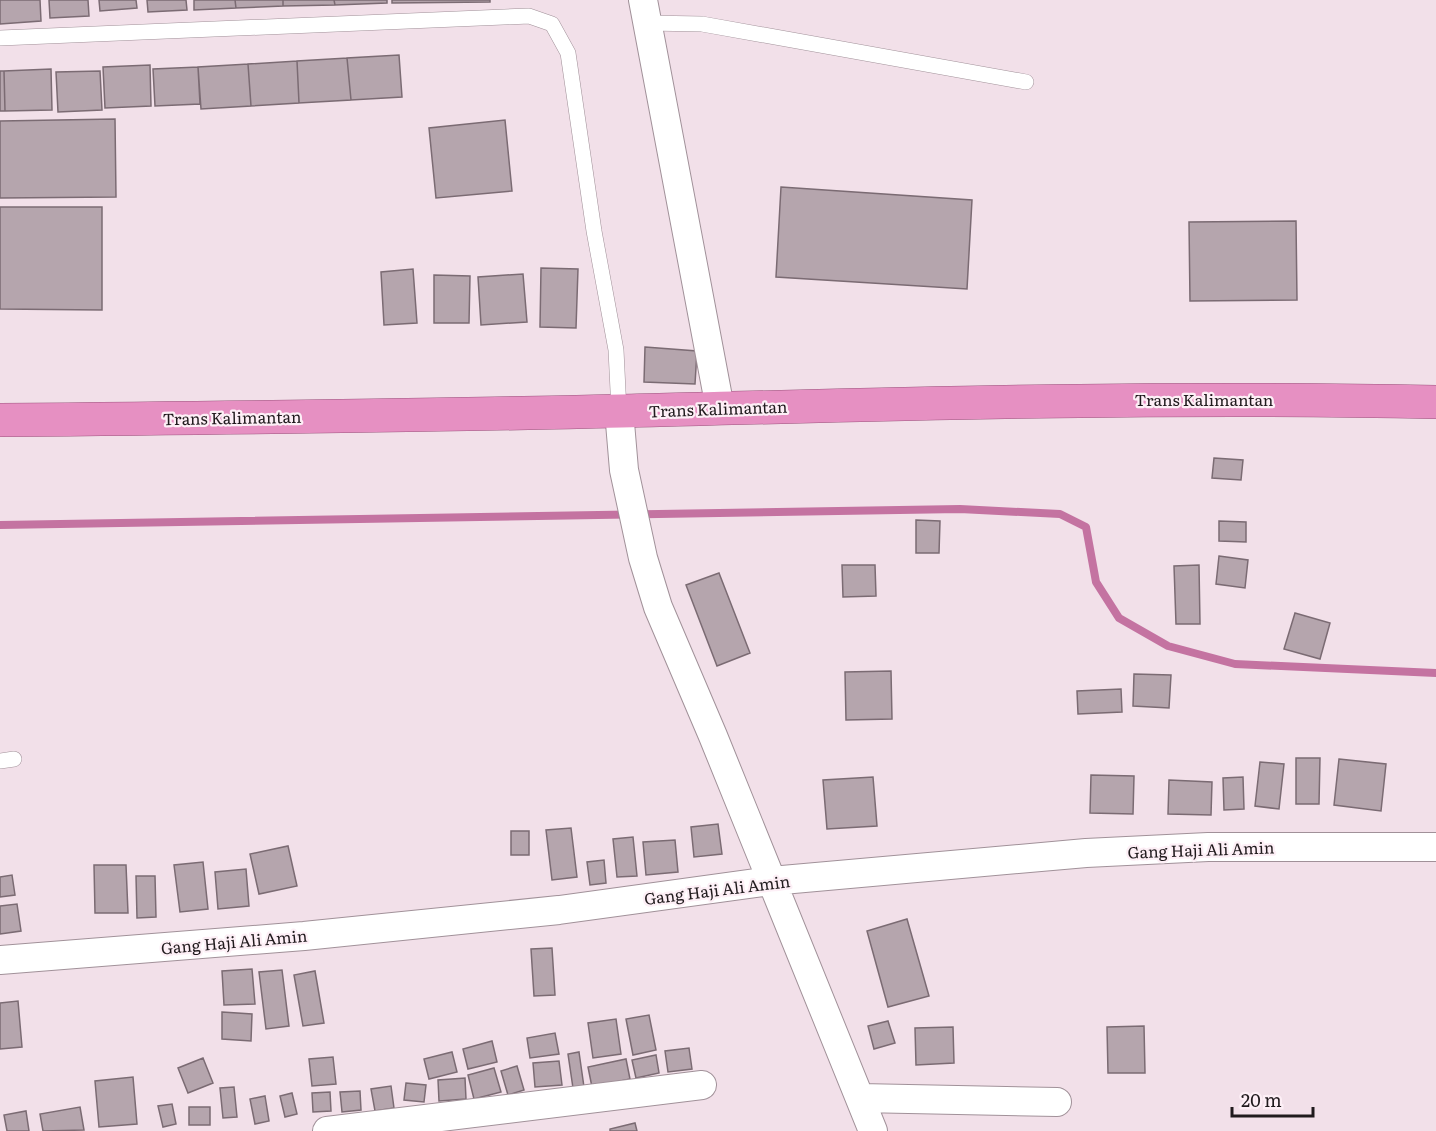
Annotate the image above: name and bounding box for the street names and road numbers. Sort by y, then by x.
street label: Trans Kalimantan [1135,387,1274,411]
street label: Trans Kalimantan [648,394,788,422]
street label: Trans Kalimantan [162,404,302,430]
street label: Gang Haji Ali Amin [1127,834,1275,864]
street label: Gang Haji Ali Amin [643,868,792,910]
street label: Gang Haji Ali Amin [160,923,309,959]

